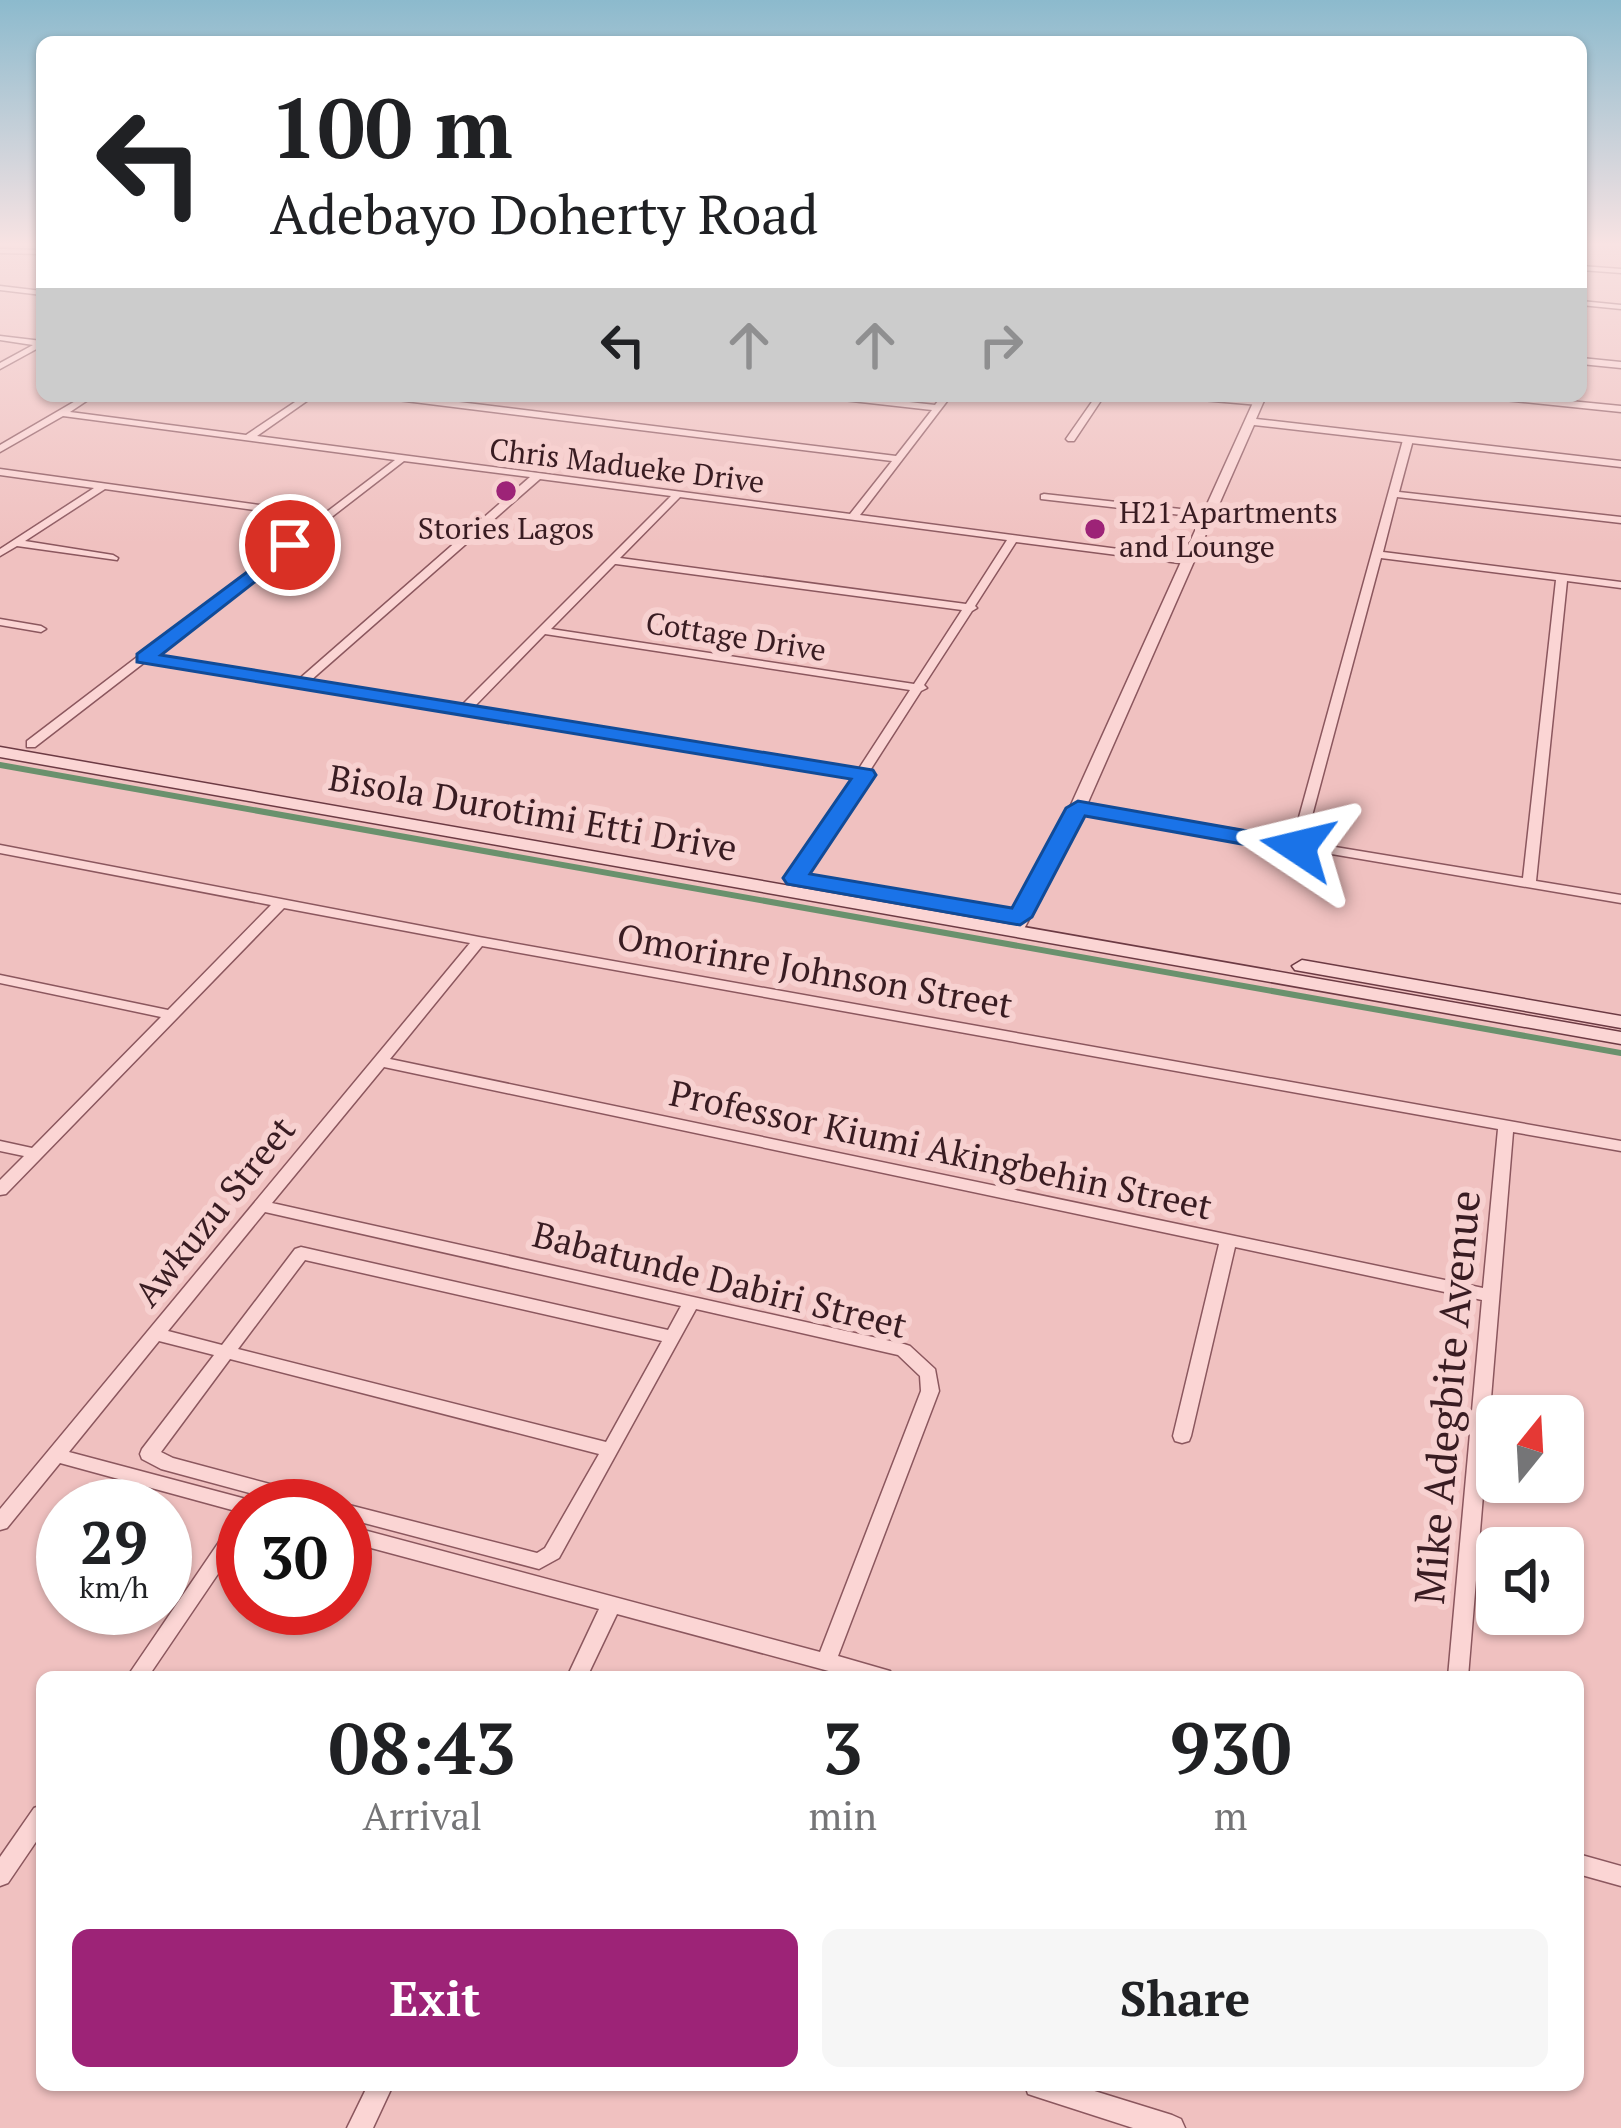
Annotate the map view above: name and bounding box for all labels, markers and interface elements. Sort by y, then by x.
text: 100 m [270,71,513,182]
icon: left [72,84,228,240]
text: Adebayo Doherty Road [270,178,819,249]
icon: left [590,312,656,378]
icon: ahead [716,312,782,378]
icon: ahead [842,312,908,378]
icon: right [968,312,1034,378]
street label: Chris Madueke Drive [487,428,767,502]
marker: Stories Lagos [493,478,519,504]
place label: H21 Apartments and Lounge [1119,492,1338,566]
pin [239,494,341,596]
place label: Stories Lagos [418,508,594,548]
icon: arrive [257,512,323,578]
marker: H21 Apartments and Lounge [1082,516,1108,542]
street label: Cottage Drive [643,602,829,670]
street label: Bisola Durotimi Etti Drive [325,753,741,871]
position arrow [1235,784,1361,910]
street label: Omorinre Johnson Street [614,912,1016,1028]
street label: Professor Kiumi Akingbehin Street [665,1068,1217,1230]
street label: Awkuzu Street [123,1106,305,1316]
street label: Mike Adegbite Avenue [1400,1188,1492,1606]
street label: Babatunde Dabiri Street [528,1210,912,1348]
north arrow [1476,1395,1584,1503]
map controls [1476,1395,1584,1635]
speed limit sign: 30 [216,1479,372,1635]
text: 29 [80,1502,148,1581]
button: sound [1476,1527,1584,1635]
text: km/h [79,1567,149,1607]
text: 08:43 [328,1699,516,1795]
text: 3 [822,1699,863,1795]
text: 930 [1169,1699,1291,1795]
text: Arrival [362,1789,482,1841]
text: min [808,1789,877,1841]
text: m [1214,1789,1247,1841]
button: Exit [72,1929,798,2067]
button: Share [822,1929,1548,2067]

